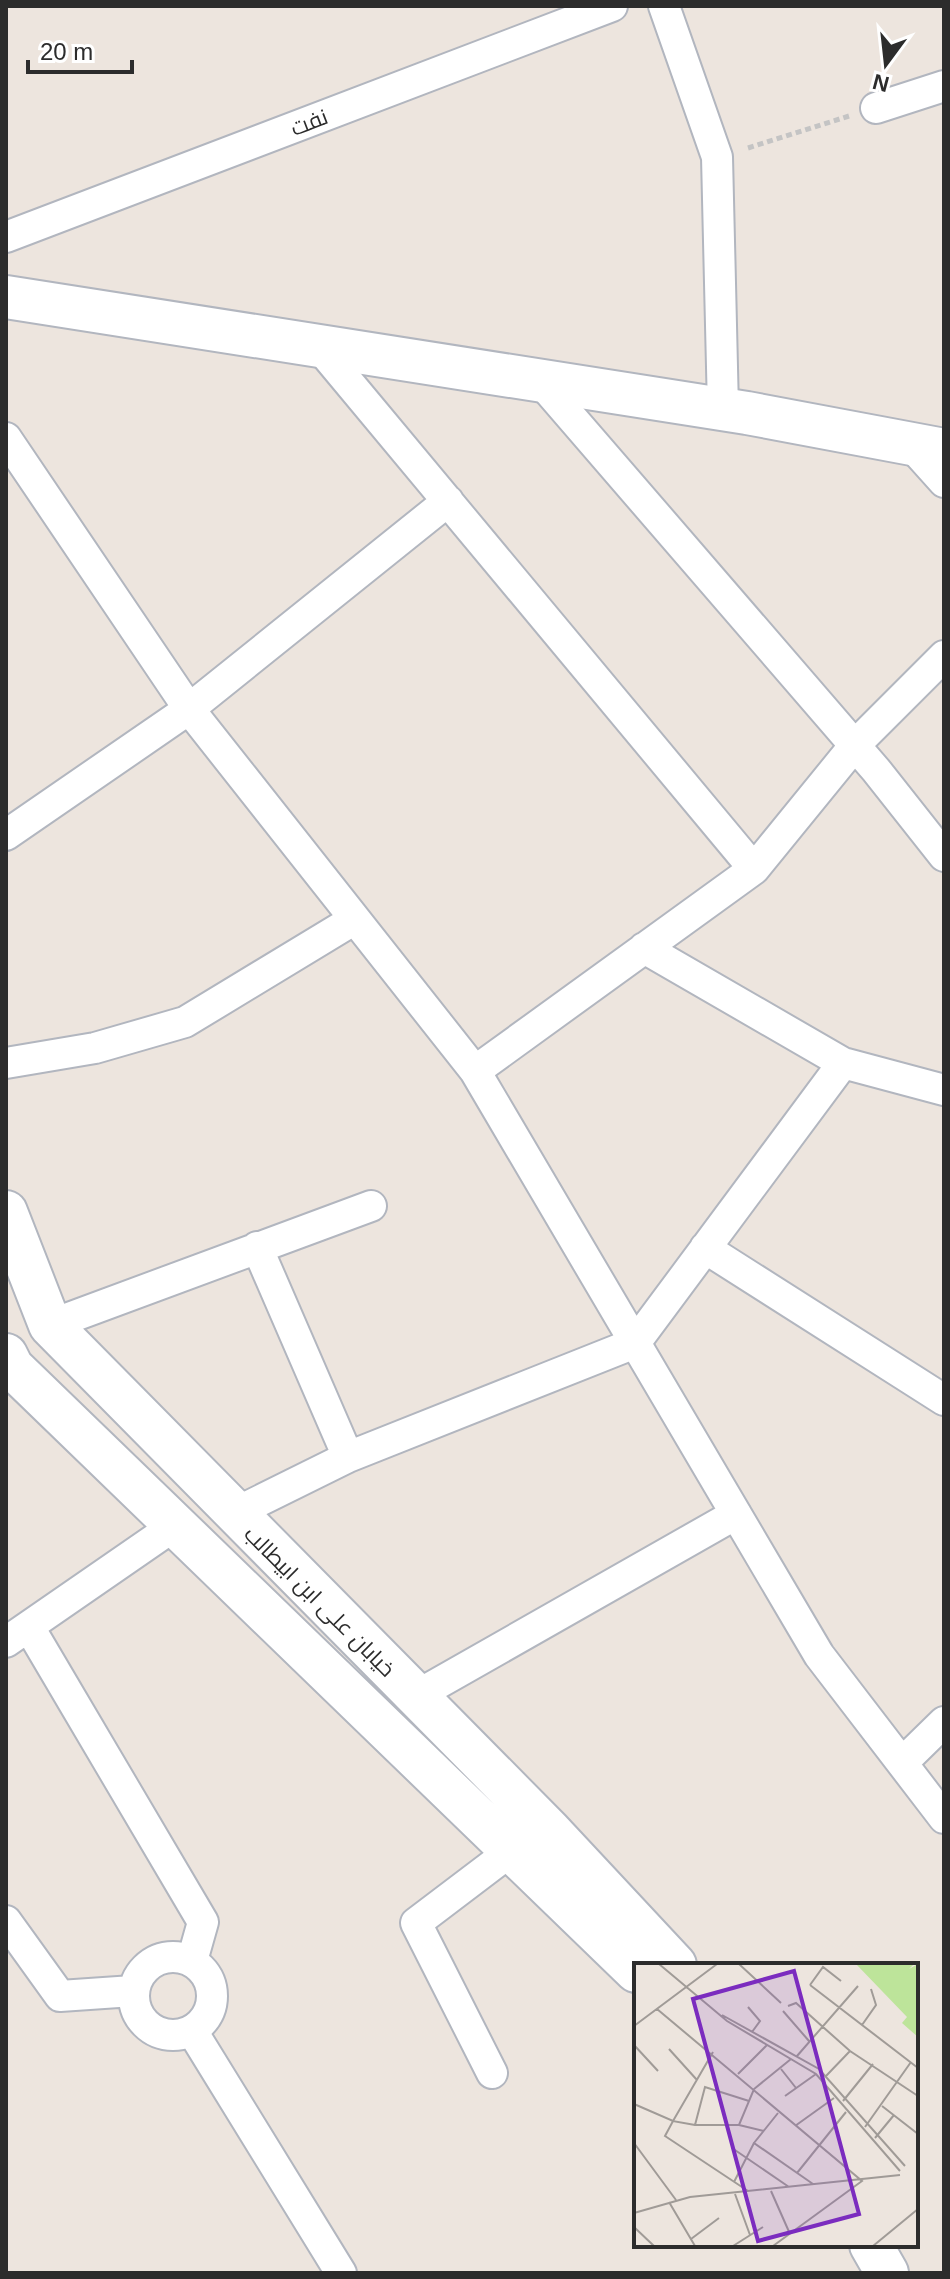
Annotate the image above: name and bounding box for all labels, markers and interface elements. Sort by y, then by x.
scale bar [28,24,132,74]
north arrow [846,24,926,104]
text: 20 m [40,38,93,65]
text: N [870,69,892,97]
street label: نفت [287,104,331,141]
street label: خیابان علی ابن ابیطالب [239,1521,400,1682]
inset map [634,1963,918,2247]

